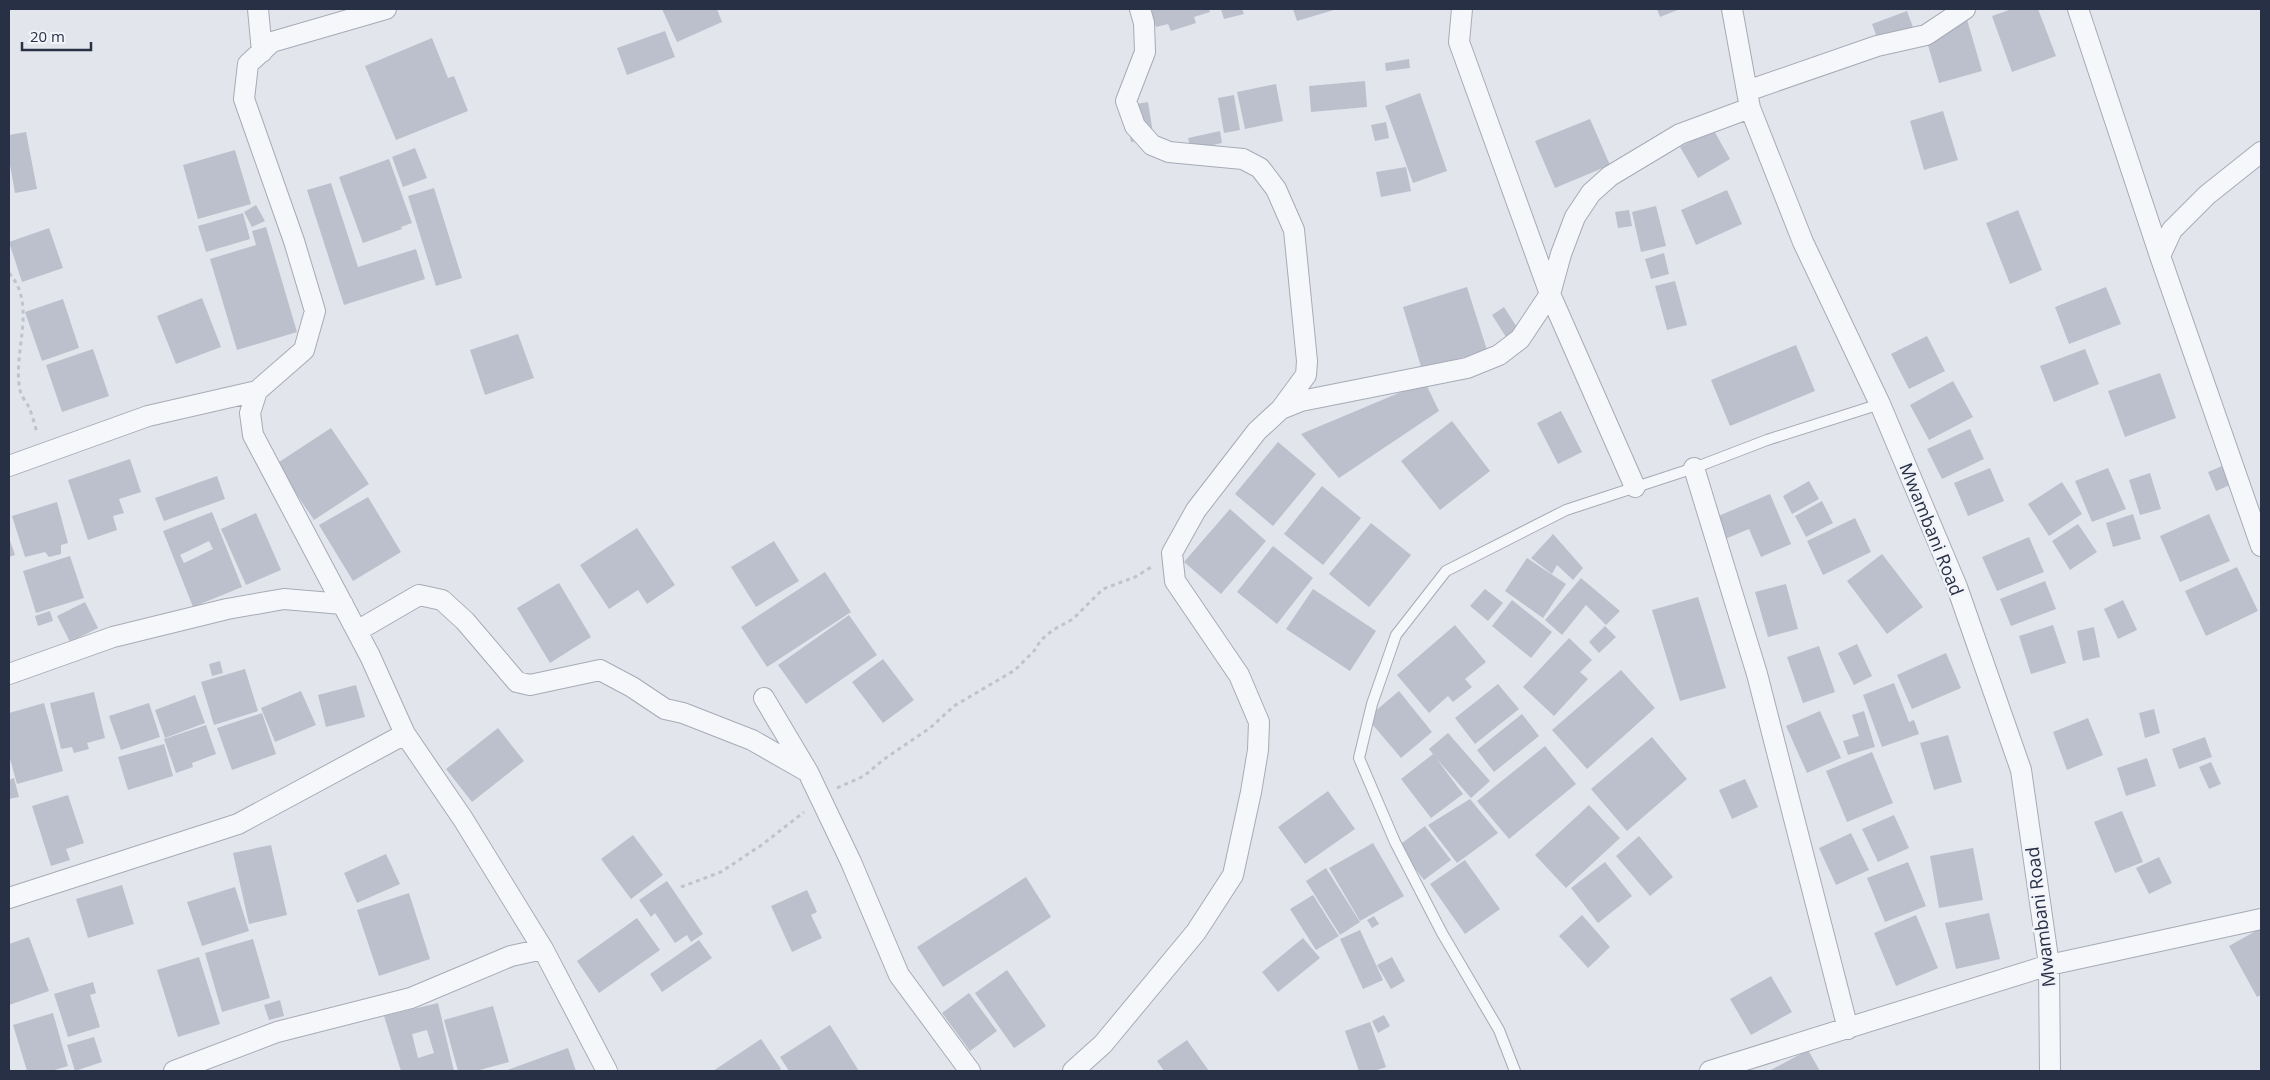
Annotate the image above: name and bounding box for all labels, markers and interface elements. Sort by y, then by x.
scale bar [22,20,91,52]
text: 20 m [30,26,65,46]
street label: Mwambani Road [1894,459,1970,599]
street label: Mwambani Road [2019,846,2061,988]

